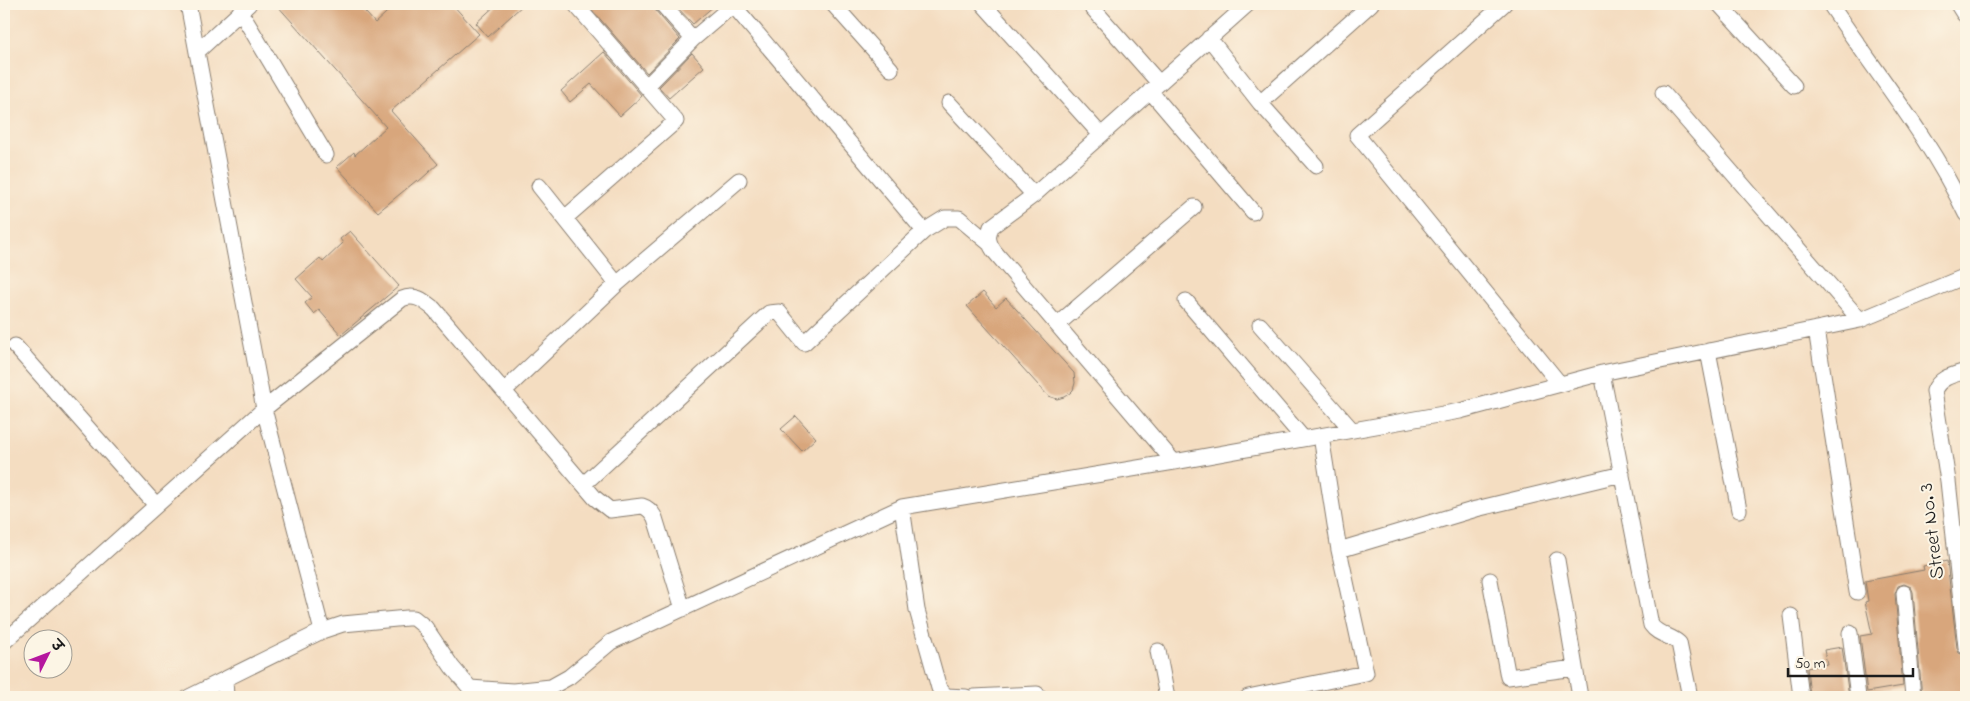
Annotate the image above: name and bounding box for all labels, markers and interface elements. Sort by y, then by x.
street label: Street No. 3 [1913,481,1953,581]
north arrow [22,628,72,678]
text: उ [44,634,69,658]
scale bar [1788,646,1912,678]
text: 50 m [1795,653,1826,675]

